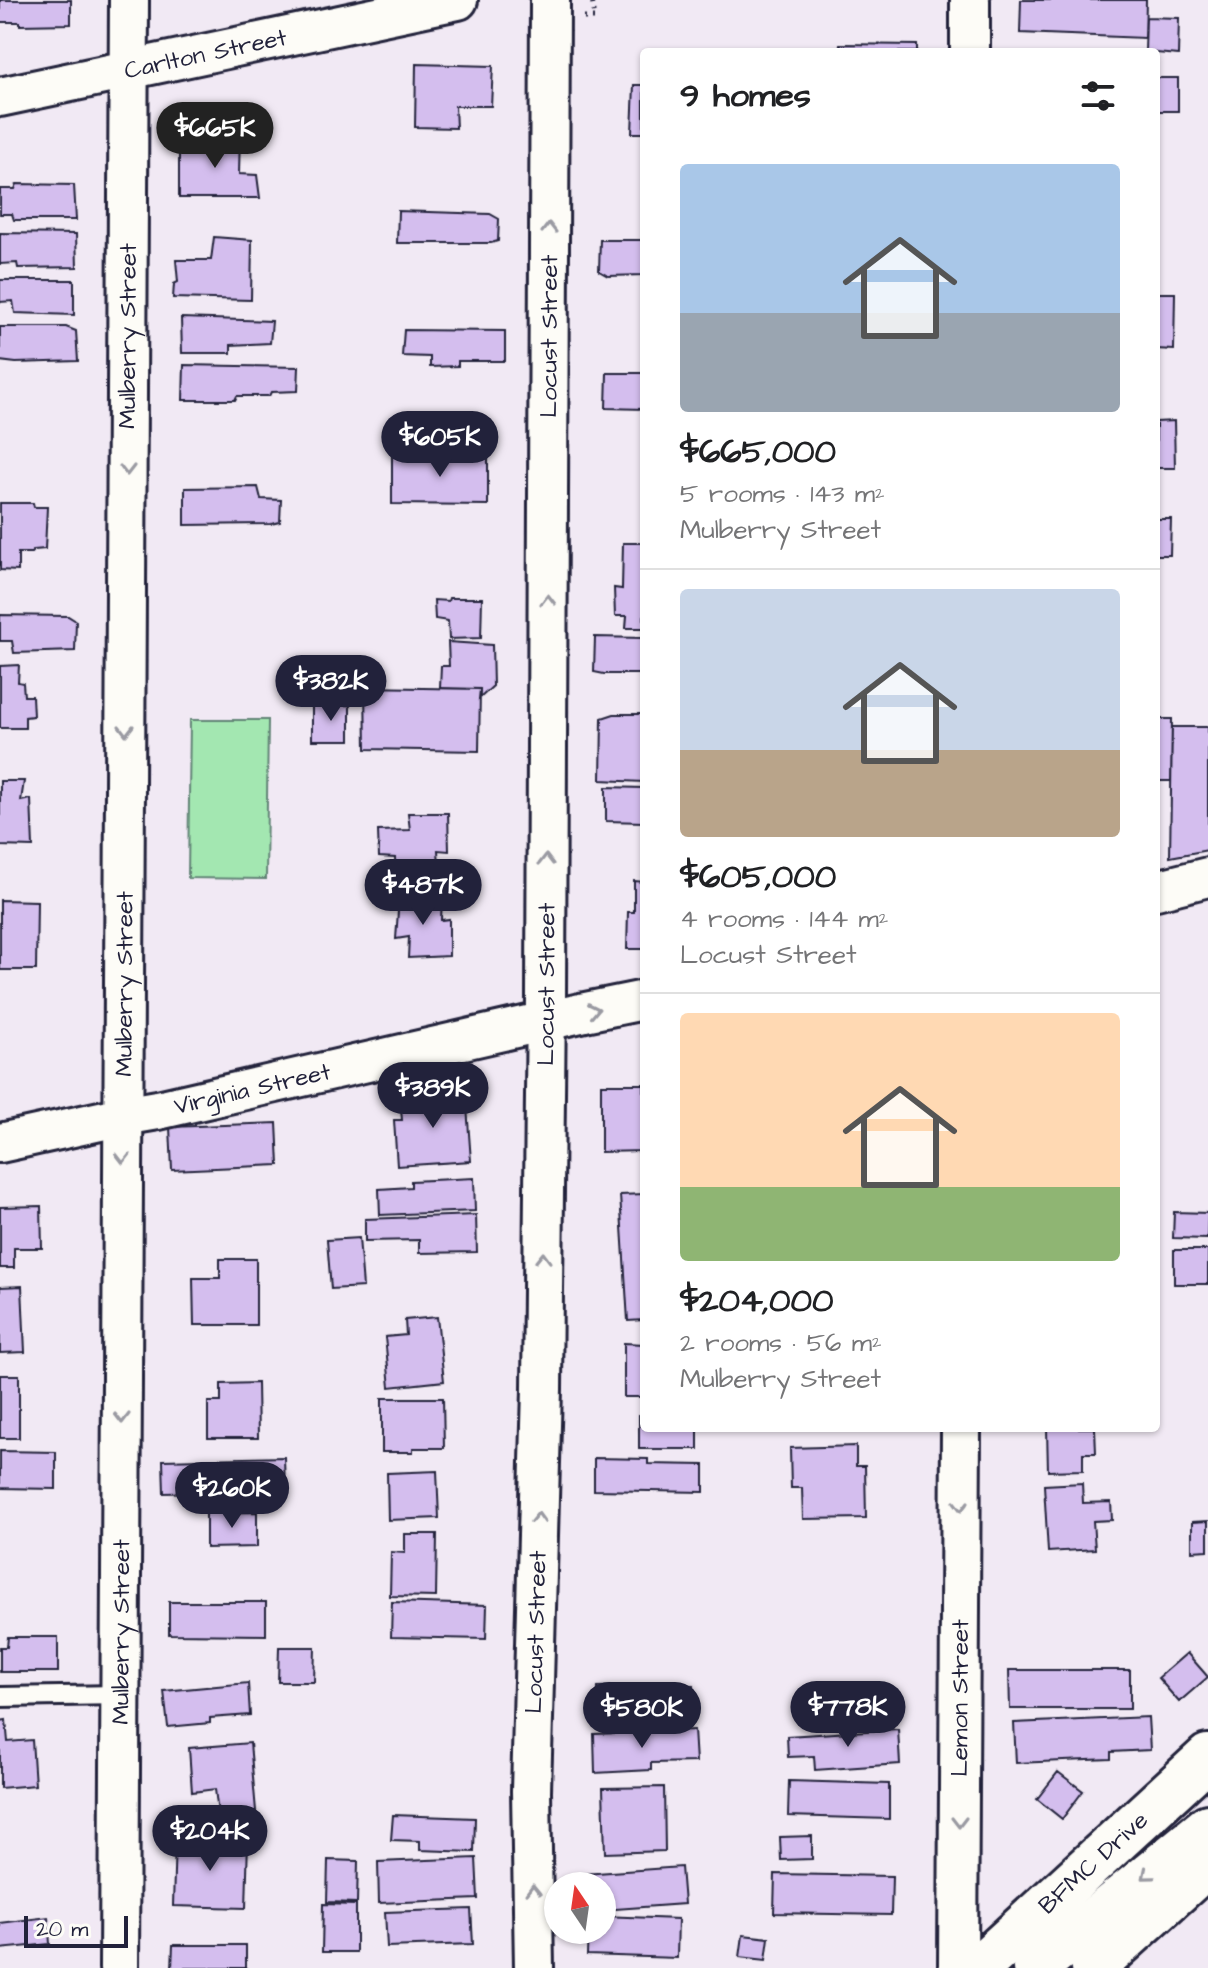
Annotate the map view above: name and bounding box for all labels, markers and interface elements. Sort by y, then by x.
street label: Carlton Street [121,21,290,88]
text: 9 homes [680,72,811,120]
icon: filters [1076,74,1120,118]
pin: $665K [159,102,271,170]
text: $665K [174,110,256,146]
icon: home [828,216,972,360]
one-way arrow [540,221,558,234]
street label: Mulberry Street [111,243,146,429]
street label: Locust Street [532,254,567,418]
pin: $605K [384,411,496,479]
text: $605K [399,419,481,455]
text: $665,000 [680,428,836,476]
one-way arrow [118,464,136,477]
text: 5 rooms · 143 m² [680,476,885,512]
text: Mulberry Street [680,512,881,548]
one-way arrow [539,593,557,606]
icon: home [828,641,972,785]
pin: $382K [275,655,387,723]
text: $382K [293,663,369,699]
one-way arrow [117,724,135,737]
one-way arrow [537,853,555,866]
text: $605,000 [680,853,836,901]
pin: $487K [367,859,479,927]
text: $487K [383,867,463,903]
street label: Mulberry Street [108,891,143,1077]
text: 4 rooms · 144 m² [680,901,889,937]
street label: Locust Street [529,902,564,1066]
text: Locust Street [680,937,856,973]
one-way arrow [587,1002,601,1019]
street label: Virginia Street [171,1055,334,1124]
pin: $389K [377,1062,489,1130]
icon: home [828,1065,972,1209]
text: $389K [395,1070,471,1106]
one-way arrow [114,1152,132,1165]
one-way arrow [534,1251,552,1264]
text: $204,000 [680,1277,833,1325]
text: 2 rooms · 56 m² [680,1325,882,1361]
text: Mulberry Street [680,1361,881,1397]
one-way arrow [113,1412,130,1425]
pin: $260K [176,1462,288,1530]
text: $260K [193,1470,271,1506]
one-way arrow [952,1500,970,1513]
one-way arrow [530,1511,547,1524]
street label: Mulberry Street [104,1539,140,1725]
street label: Locust Street [517,1550,556,1714]
street label: Lemon Street [943,1619,978,1777]
pin: $778K [792,1681,904,1749]
pin: $580K [586,1682,698,1750]
text: $778K [808,1689,888,1725]
text: $580K [601,1690,683,1726]
street label: BFMC Drive [1031,1804,1156,1922]
pin: $204K [154,1805,266,1873]
text: $204K [170,1813,250,1849]
one-way arrow [950,1816,968,1829]
one-way arrow [1142,1865,1156,1880]
north arrow [544,1872,616,1944]
map controls [544,1872,616,1944]
one-way arrow [524,1883,542,1896]
scale bar [24,1912,128,1948]
text: 20 m [36,1914,88,1945]

